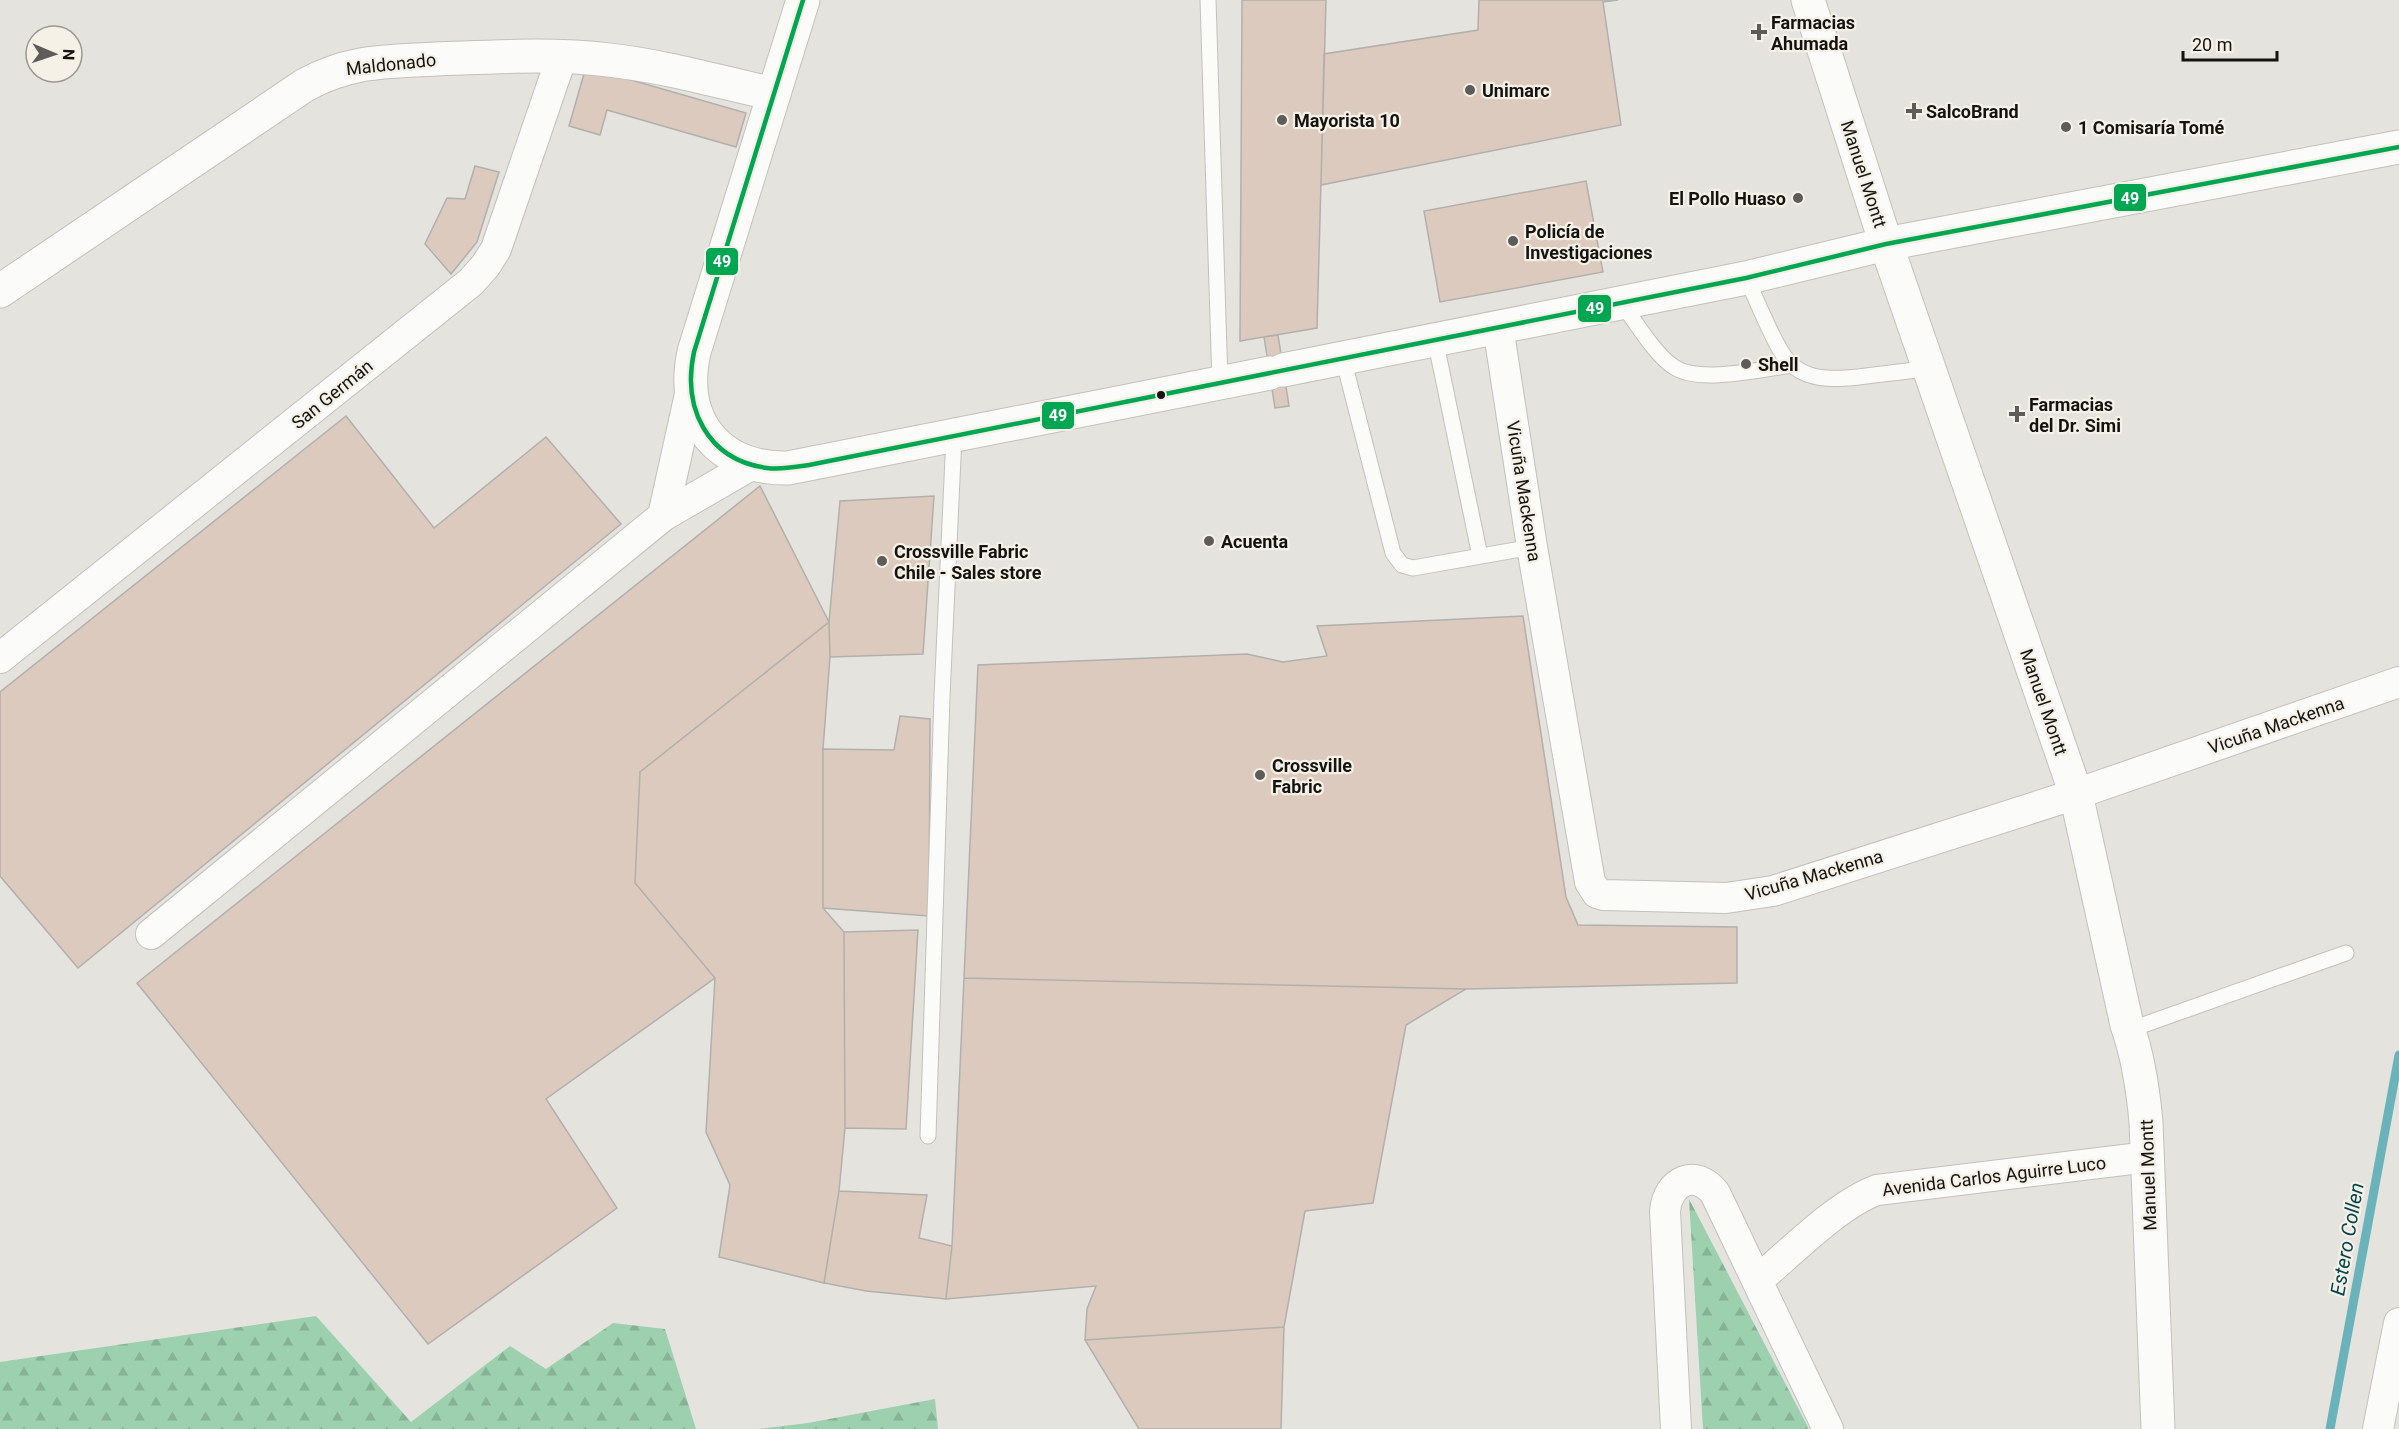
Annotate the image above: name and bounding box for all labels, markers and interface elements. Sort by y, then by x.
place label: Farmacias Ahumada [1771,12,1855,54]
north arrow [24,24,84,84]
scale bar [2183,24,2278,62]
marker: Farmacias Ahumada [1752,25,1766,39]
text: 20 m [2192,34,2232,55]
text: N [59,49,78,60]
street label: Maldonado [345,49,437,79]
place label: Unimarc [1482,80,1550,101]
marker: Unimarc [1463,83,1477,97]
place label: SalcoBrand [1926,101,2019,122]
marker: SalcoBrand [1907,104,1921,118]
place label: Mayorista 10 [1294,110,1400,131]
marker: Mayorista 10 [1275,113,1289,127]
place label: 1 Comisaría Tomé [2078,117,2224,138]
street label: Manuel Montt [1837,118,1891,230]
marker: 1 Comisaría Tomé [2059,120,2073,134]
line badge: 49 [2113,183,2147,212]
place label: El Pollo Huaso [1669,188,1786,209]
text: 49 [2121,189,2139,208]
marker: El Pollo Huaso [1791,191,1805,205]
place label: Policía de Investigaciones [1525,221,1652,263]
marker: Policía de Investigaciones [1506,234,1520,248]
line badge: 49 [705,247,739,276]
text: 49 [713,252,731,271]
line badge: 49 [1577,294,1612,323]
text: 49 [1586,299,1604,318]
place label: Shell [1758,354,1798,375]
street label: San Germán [287,355,377,433]
marker: Shell [1739,357,1753,371]
unlabelled marker [1155,389,1167,401]
place label: Farmacias del Dr. Simi [2029,394,2121,436]
line badge: 49 [1041,401,1075,430]
text: 49 [1049,406,1067,425]
marker: Farmacias del Dr. Simi [2010,407,2024,421]
street label: Vicuña Mackenna [1502,419,1546,563]
place label: Acuenta [1221,531,1288,552]
marker: Acuenta [1202,534,1216,548]
place label: Crossville Fabric Chile - Sales store [894,541,1042,583]
marker: Crossville Fabric Chile - Sales store [875,554,889,568]
street label: Manuel Montt [2016,646,2072,758]
street label: Vicuña Mackenna [2205,692,2347,758]
place label: Crossville Fabric [1272,755,1352,797]
marker: Crossville Fabric [1253,768,1267,782]
street label: Vicuña Mackenna [1743,845,1885,905]
street label: Manuel Montt [2136,1119,2160,1231]
street label: Avenida Carlos Aguirre Luco [1881,1152,2107,1200]
water label: Estero Collen [2325,1181,2369,1297]

